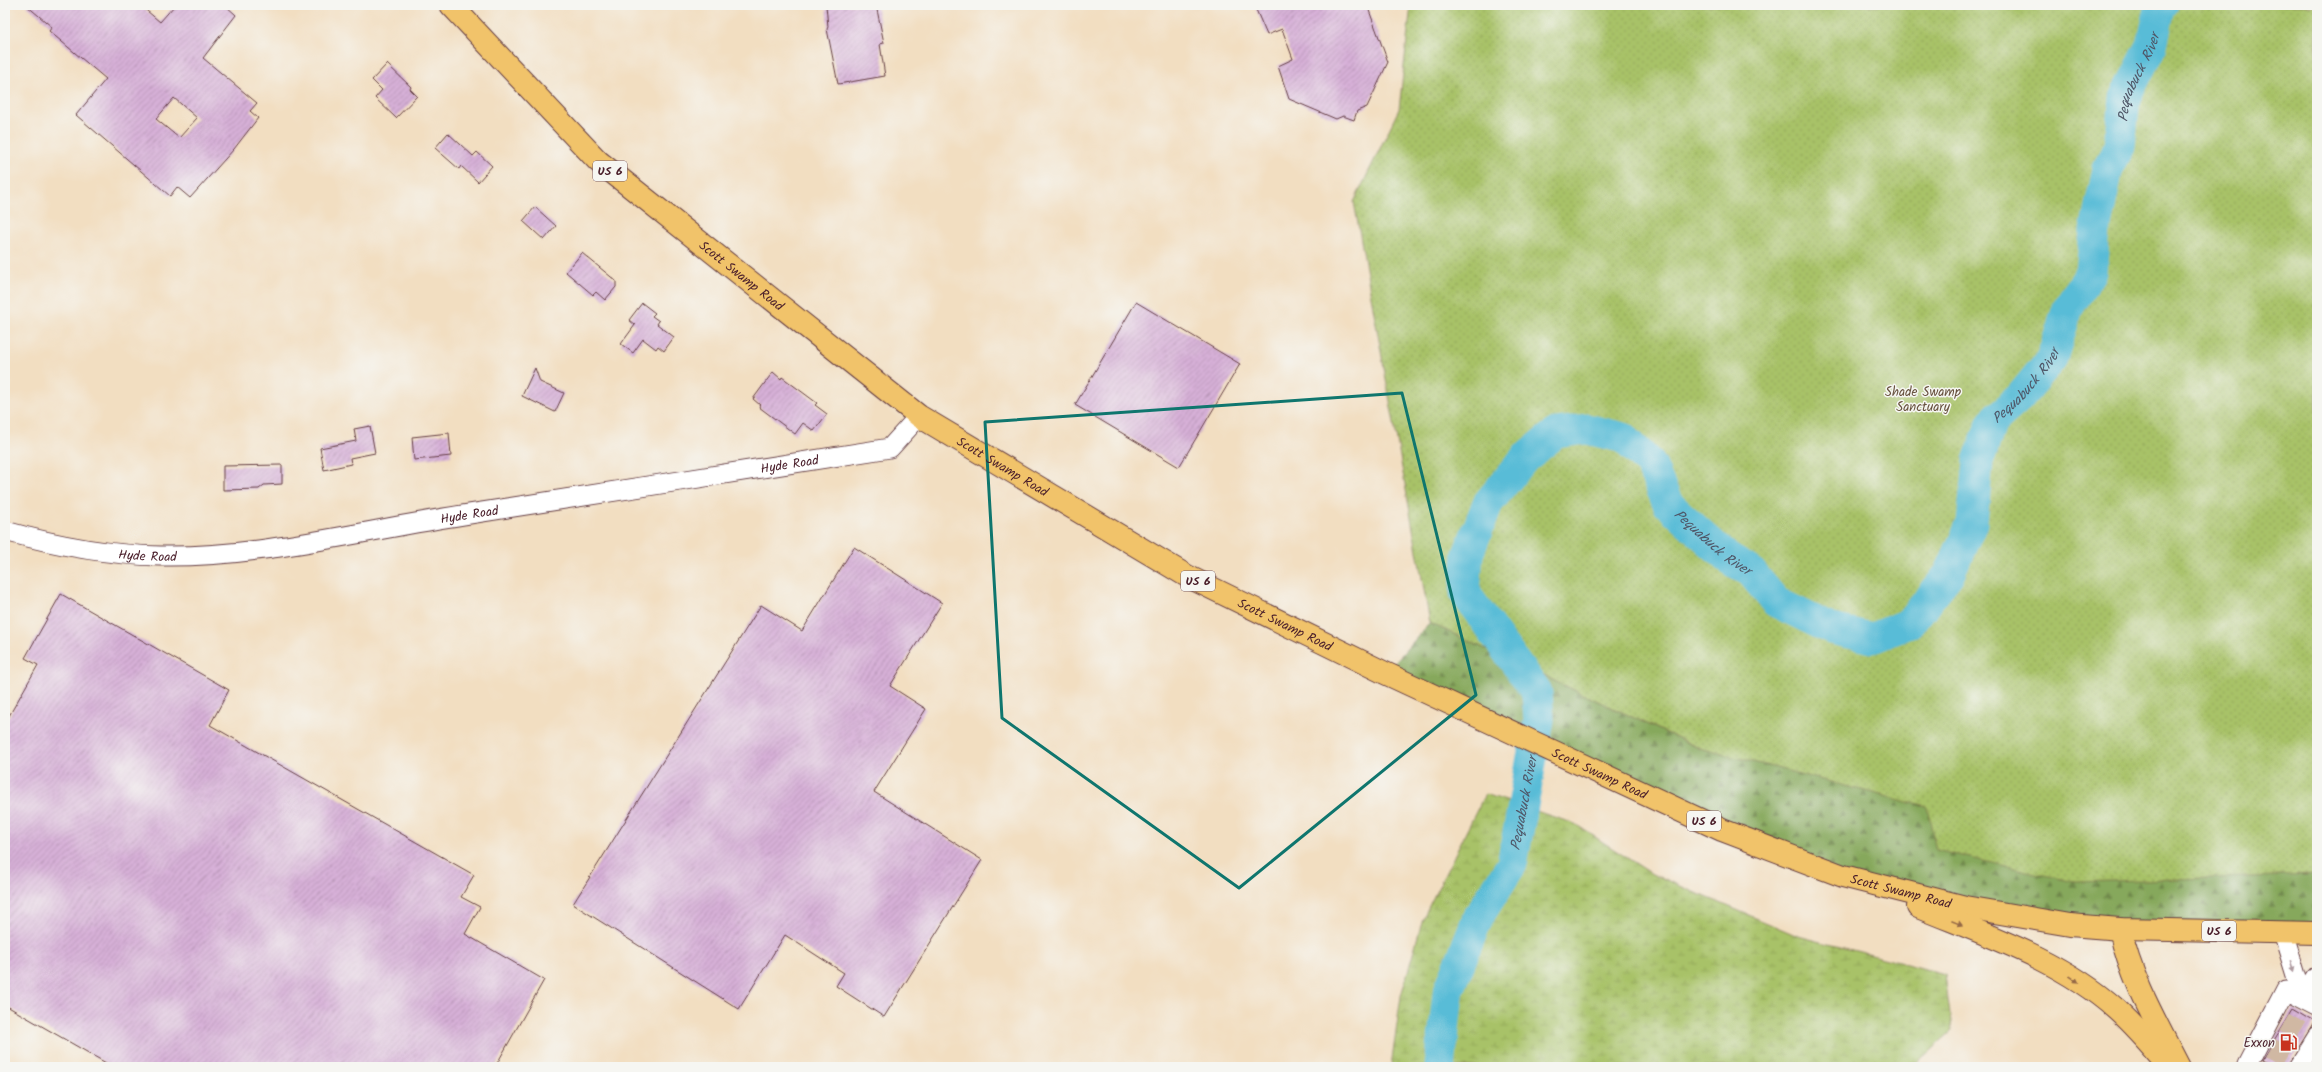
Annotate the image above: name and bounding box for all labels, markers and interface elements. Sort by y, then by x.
water label: Pequabuck River [2113,28,2167,123]
road number: US 6 [593,161,627,181]
street label: Scott Swamp Road [694,236,788,317]
water label: Pequabuck River [1987,343,2067,429]
park label: Shade Swamp Sanctuary [1885,382,1962,418]
street label: Scott Swamp Road [952,432,1052,503]
street label: Hyde Road [759,450,821,480]
street label: Hyde Road [439,501,500,530]
water label: Pequabuck River [1669,504,1758,583]
street label: Hyde Road [117,544,177,568]
road number: US 6 [1181,571,1215,591]
street label: Scott Swamp Road [1234,593,1336,658]
street label: Scott Swamp Road [1548,743,1651,806]
water label: Pequabuck River [1505,751,1545,852]
road number: US 6 [1687,811,1721,831]
street label: Scott Swamp Road [1848,869,1954,915]
one-way arrow [1951,921,1963,927]
road number: US 6 [2202,921,2236,941]
one-way arrow [2289,960,2295,972]
one-way arrow [2069,975,2079,983]
fuel station icon: Exxon [2278,1032,2298,1052]
place label: Exxon [2243,1033,2275,1054]

